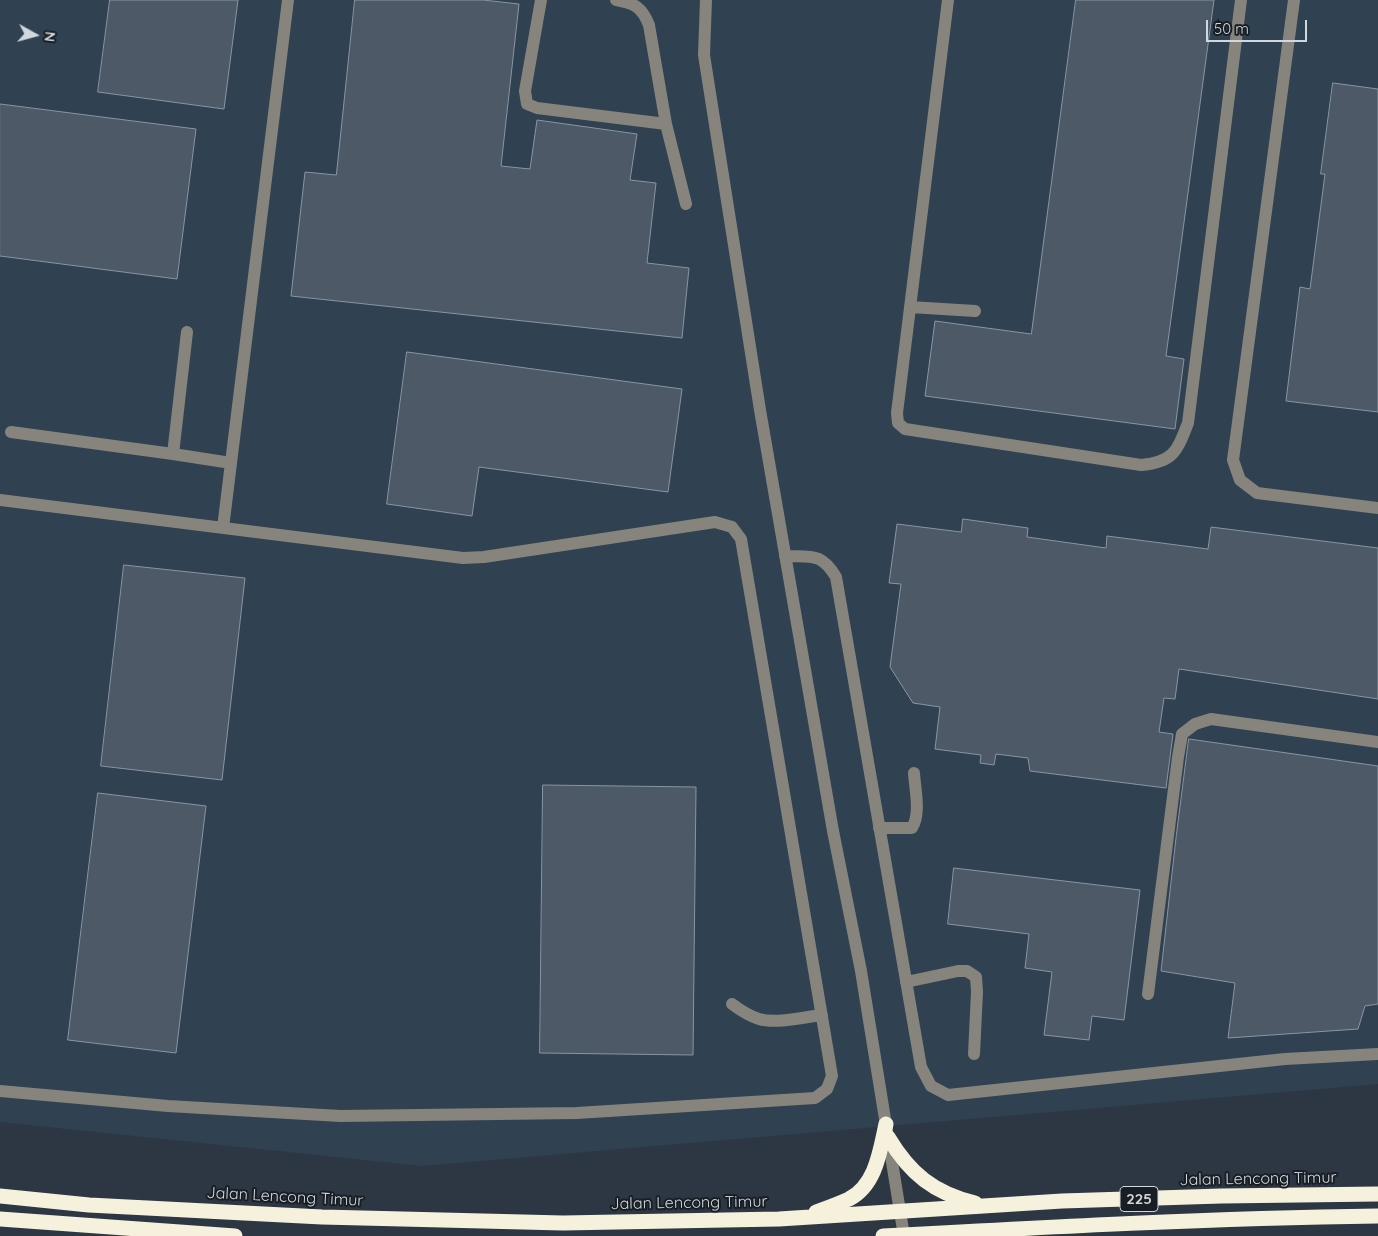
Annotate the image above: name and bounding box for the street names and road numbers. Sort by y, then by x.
street label: Jalan Lencong Timur [1179,1168,1337,1190]
street label: Jalan Lencong Timur [206,1183,364,1211]
road number: 225 [1120,1186,1158,1212]
street label: Jalan Lencong Timur [610,1192,768,1214]

